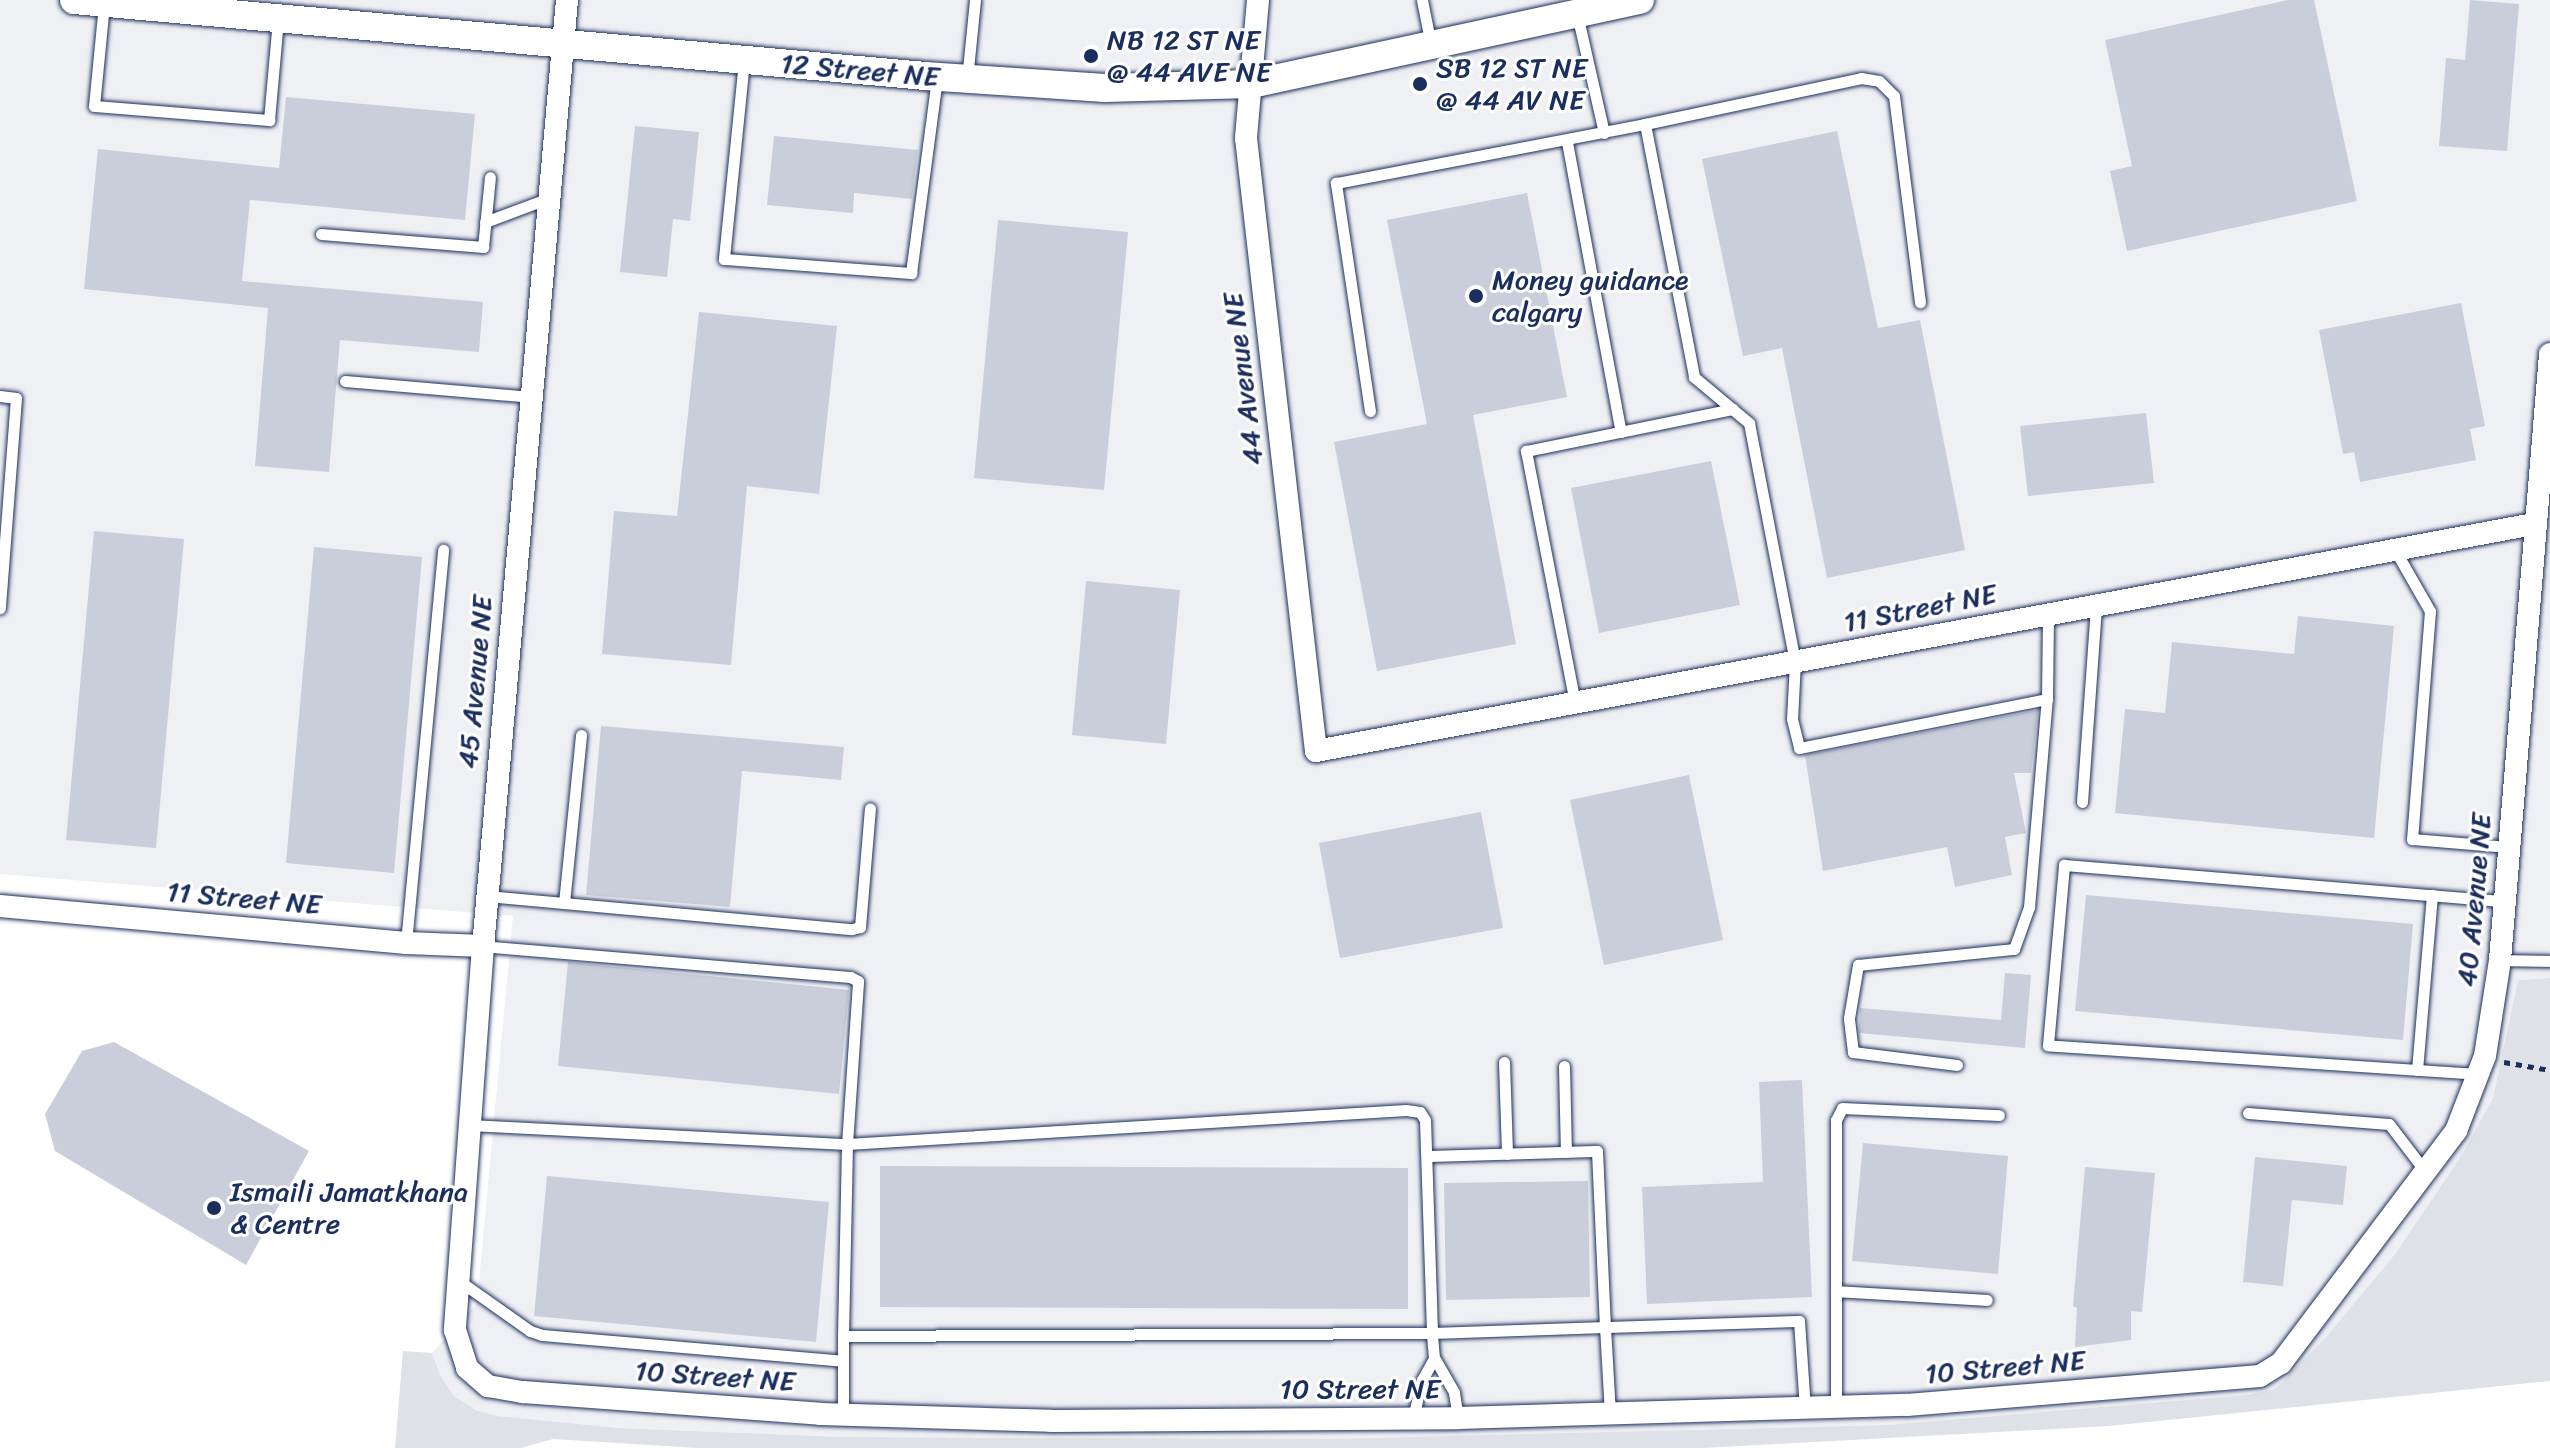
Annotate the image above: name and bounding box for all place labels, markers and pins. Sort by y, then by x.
place label: NB 12 ST NE @ 44 AVE NE [1107,23,1271,89]
marker: NB 12 ST NE @ 44 AVE NE [1082,47,1100,65]
place label: SB 12 ST NE @ 44 AV NE [1436,51,1589,117]
marker: SB 12 ST NE @ 44 AV NE [1411,75,1429,93]
place label: Money guidance calgary [1492,263,1690,329]
marker: Money guidance calgary [1467,287,1485,305]
place label: Ismaili Jamatkhana & Centre [230,1175,468,1241]
marker: Ismaili Jamatkhana & Centre [205,1199,223,1217]

